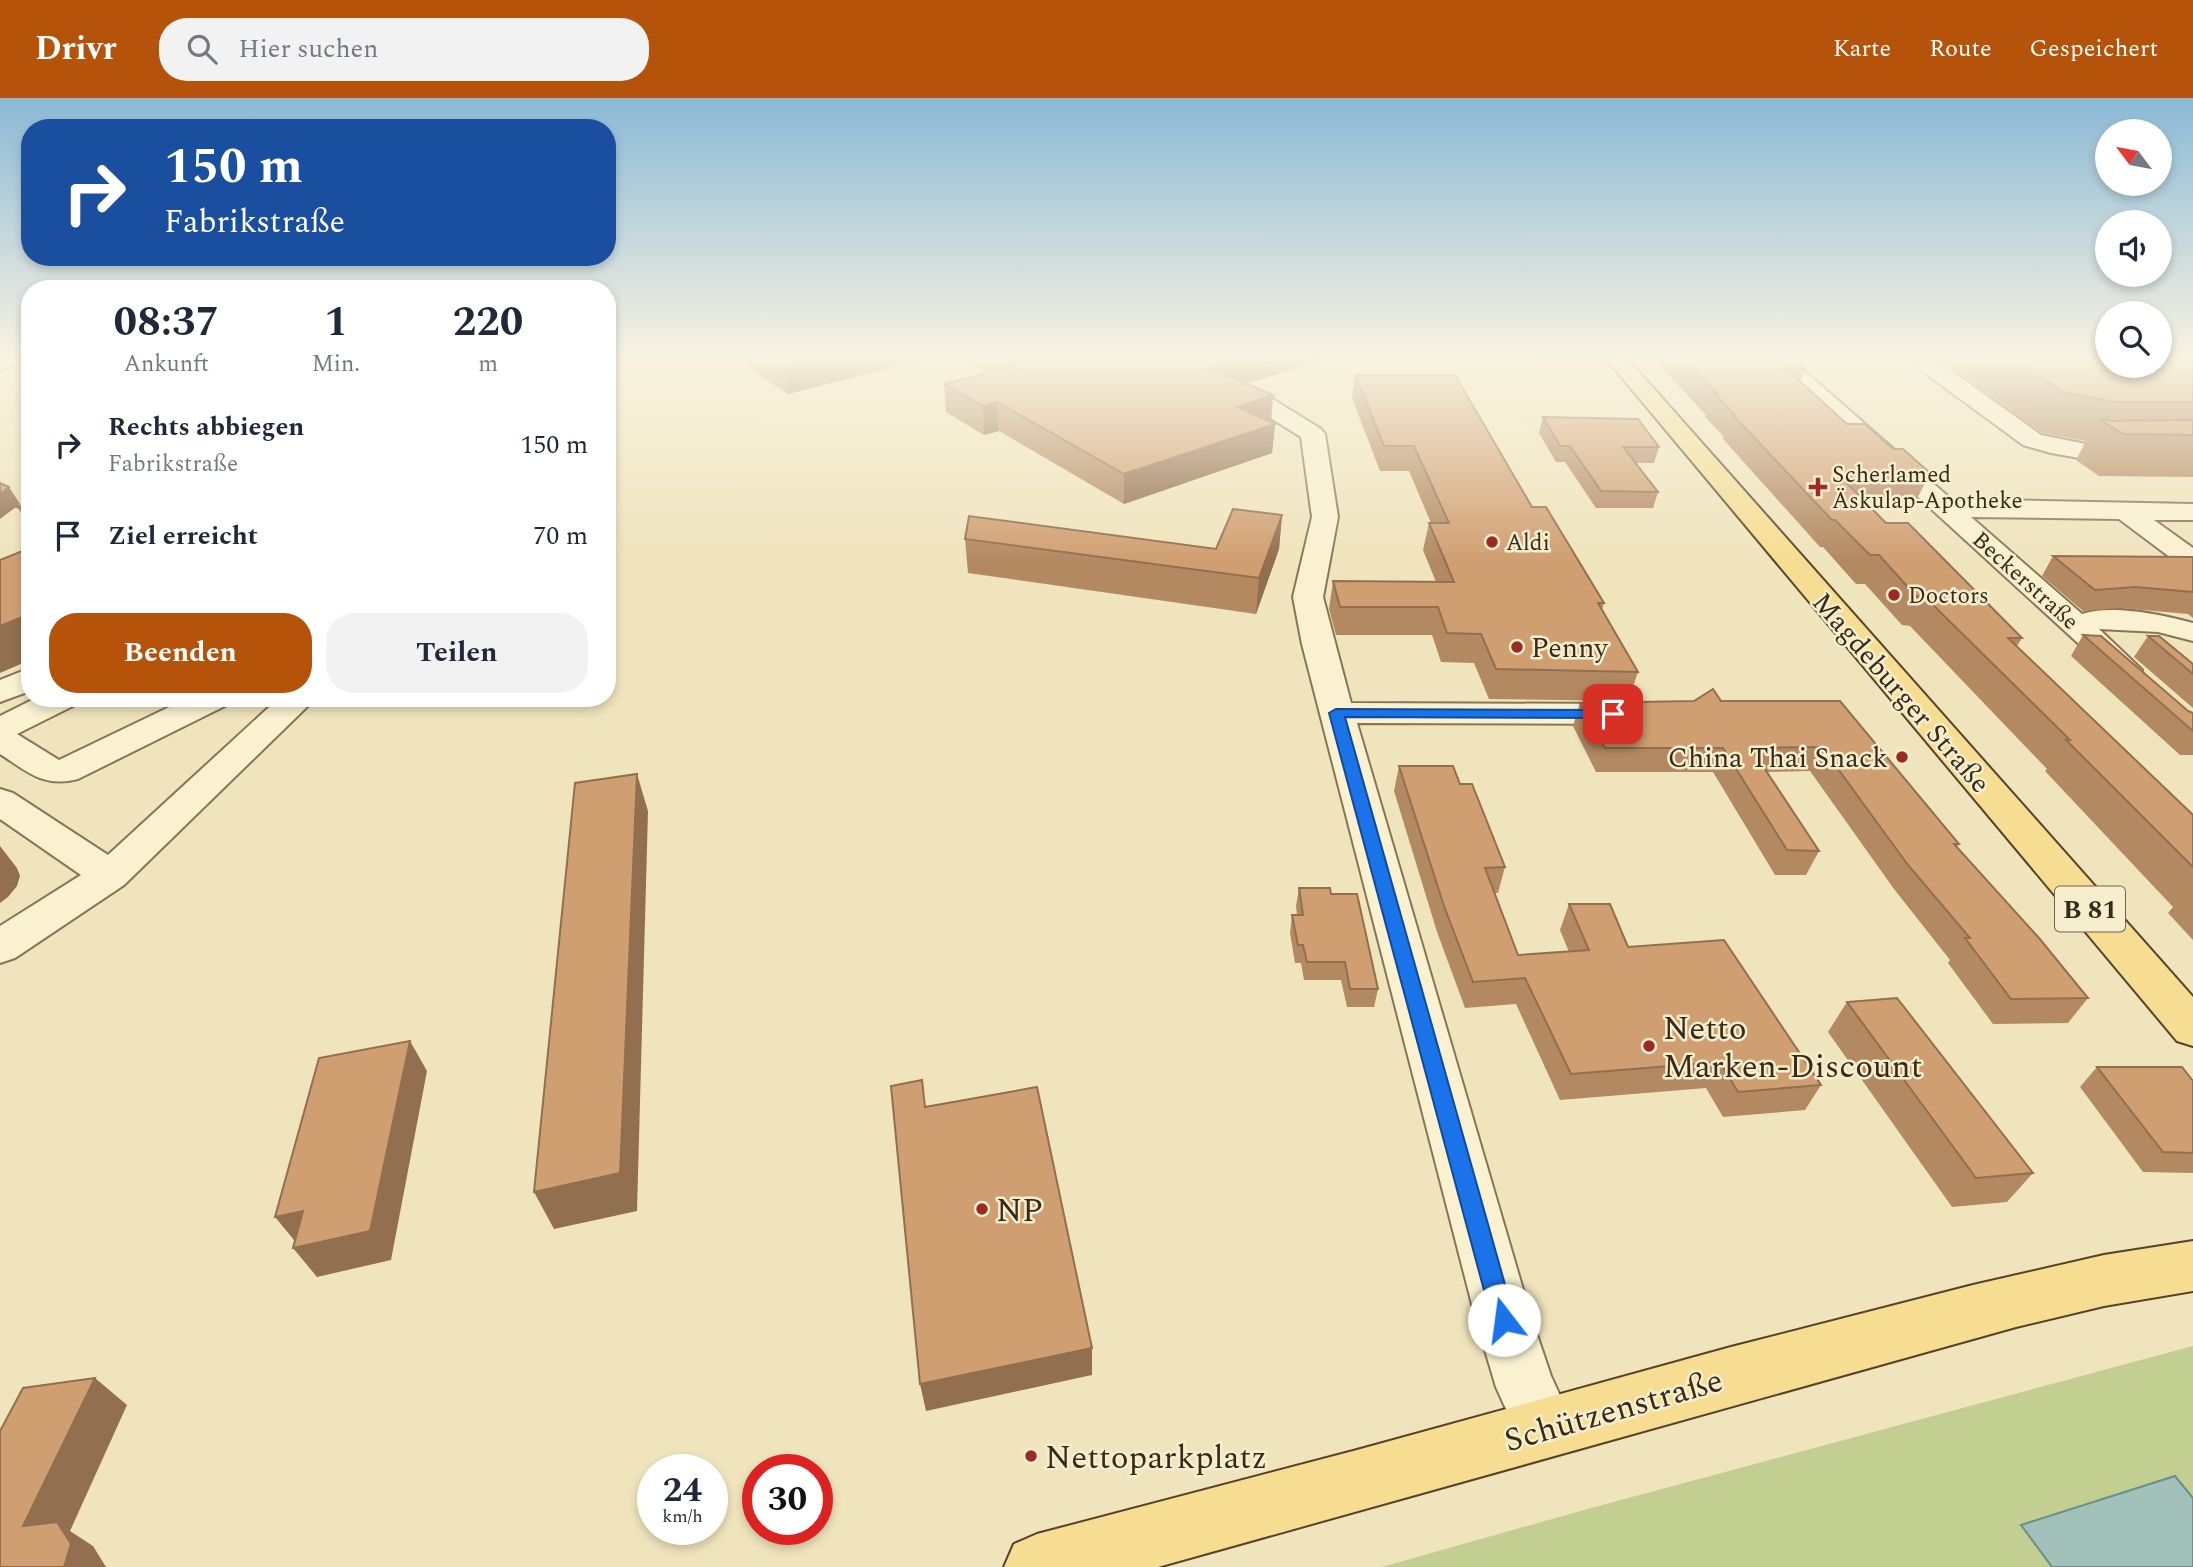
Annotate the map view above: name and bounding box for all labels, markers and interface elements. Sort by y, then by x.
search box [159,18,649,81]
text: Drivr [35,24,117,74]
text: Hier suchen [239,29,378,69]
icon: search [183,30,221,68]
text: Karte [1833,31,1891,67]
text: Route [1929,31,1992,67]
text: Gespeichert [2030,31,2158,67]
north arrow [2095,119,2172,196]
map controls [2095,119,2172,378]
text: 150 m [164,130,303,205]
icon: right [49,147,140,238]
text: Fabrikstraße [164,198,345,247]
button: sound [2095,210,2172,287]
text: 08:37 [114,291,219,354]
text: 1 [324,291,348,354]
text: 220 [453,291,523,354]
button: search [2095,301,2172,378]
text: Ankunft [124,347,209,382]
text: Min. [312,347,360,382]
text: m [478,347,498,382]
text: Rechts abbiegen [108,407,304,447]
text: 150 m [520,425,588,465]
icon: right [49,426,87,464]
text: Fabrikstraße [108,447,238,482]
place label: Scherlamed Äskulap-Apotheke [1832,458,2023,519]
marker: Scherlamed Äskulap-Apotheke [1810,479,1826,495]
text: Ziel erreicht [108,516,258,556]
text: 70 m [533,516,588,556]
icon: arrive [49,517,87,555]
street label: Beckerstraße [1964,523,2086,639]
place label: Aldi [1506,526,1550,561]
marker: Aldi [1484,534,1500,550]
place label: Doctors [1908,579,1989,614]
street label: Magdeburger Straße [1801,583,2001,803]
marker: Doctors [1886,587,1902,603]
button: Beenden [49,613,312,693]
button: Teilen [326,613,588,693]
place label: Penny [1531,627,1609,670]
marker: Penny [1509,639,1525,655]
pin [1583,684,1643,744]
icon: arrive [1594,695,1632,733]
place label: China Thai Snack [1668,737,1888,780]
marker: China Thai Snack [1894,749,1910,765]
road number: B 81 [2055,887,2125,932]
place label: Netto Marken-Discount [1663,1004,1922,1092]
marker: Netto Marken-Discount [1641,1038,1657,1054]
place label: NP [996,1186,1043,1236]
marker: NP [974,1201,990,1217]
position arrow [1467,1283,1541,1357]
street label: Schützenstraße [1498,1356,1729,1466]
place label: Nettoparkplatz [1045,1433,1267,1483]
marker: Nettoparkplatz [1023,1448,1039,1464]
speed limit sign: 30 [742,1454,833,1545]
text: 24 [663,1464,702,1517]
text: km/h [662,1503,703,1530]

